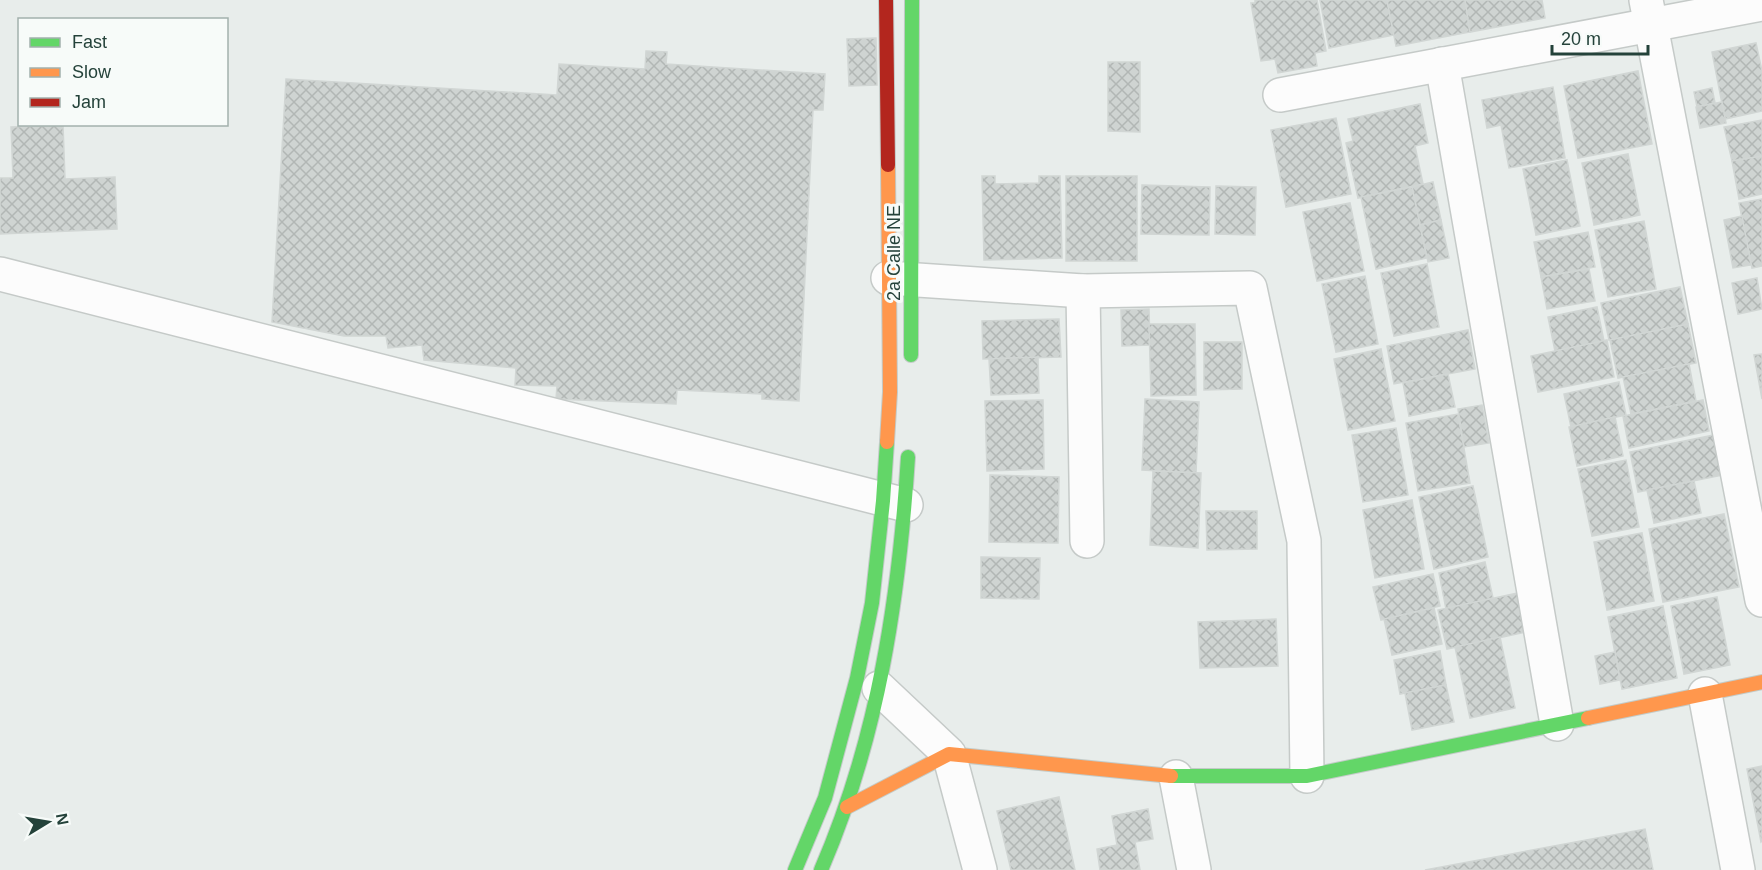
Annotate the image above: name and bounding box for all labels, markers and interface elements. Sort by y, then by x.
legend [18,18,228,126]
scale bar [1552,18,1648,56]
text: 20 m [1561,29,1601,49]
text: Fast [72,32,107,52]
text: Slow [72,62,112,82]
text: Jam [72,92,106,112]
street label: 2a Calle NE [884,205,904,301]
north arrow [18,792,78,852]
text: N [53,812,72,827]

